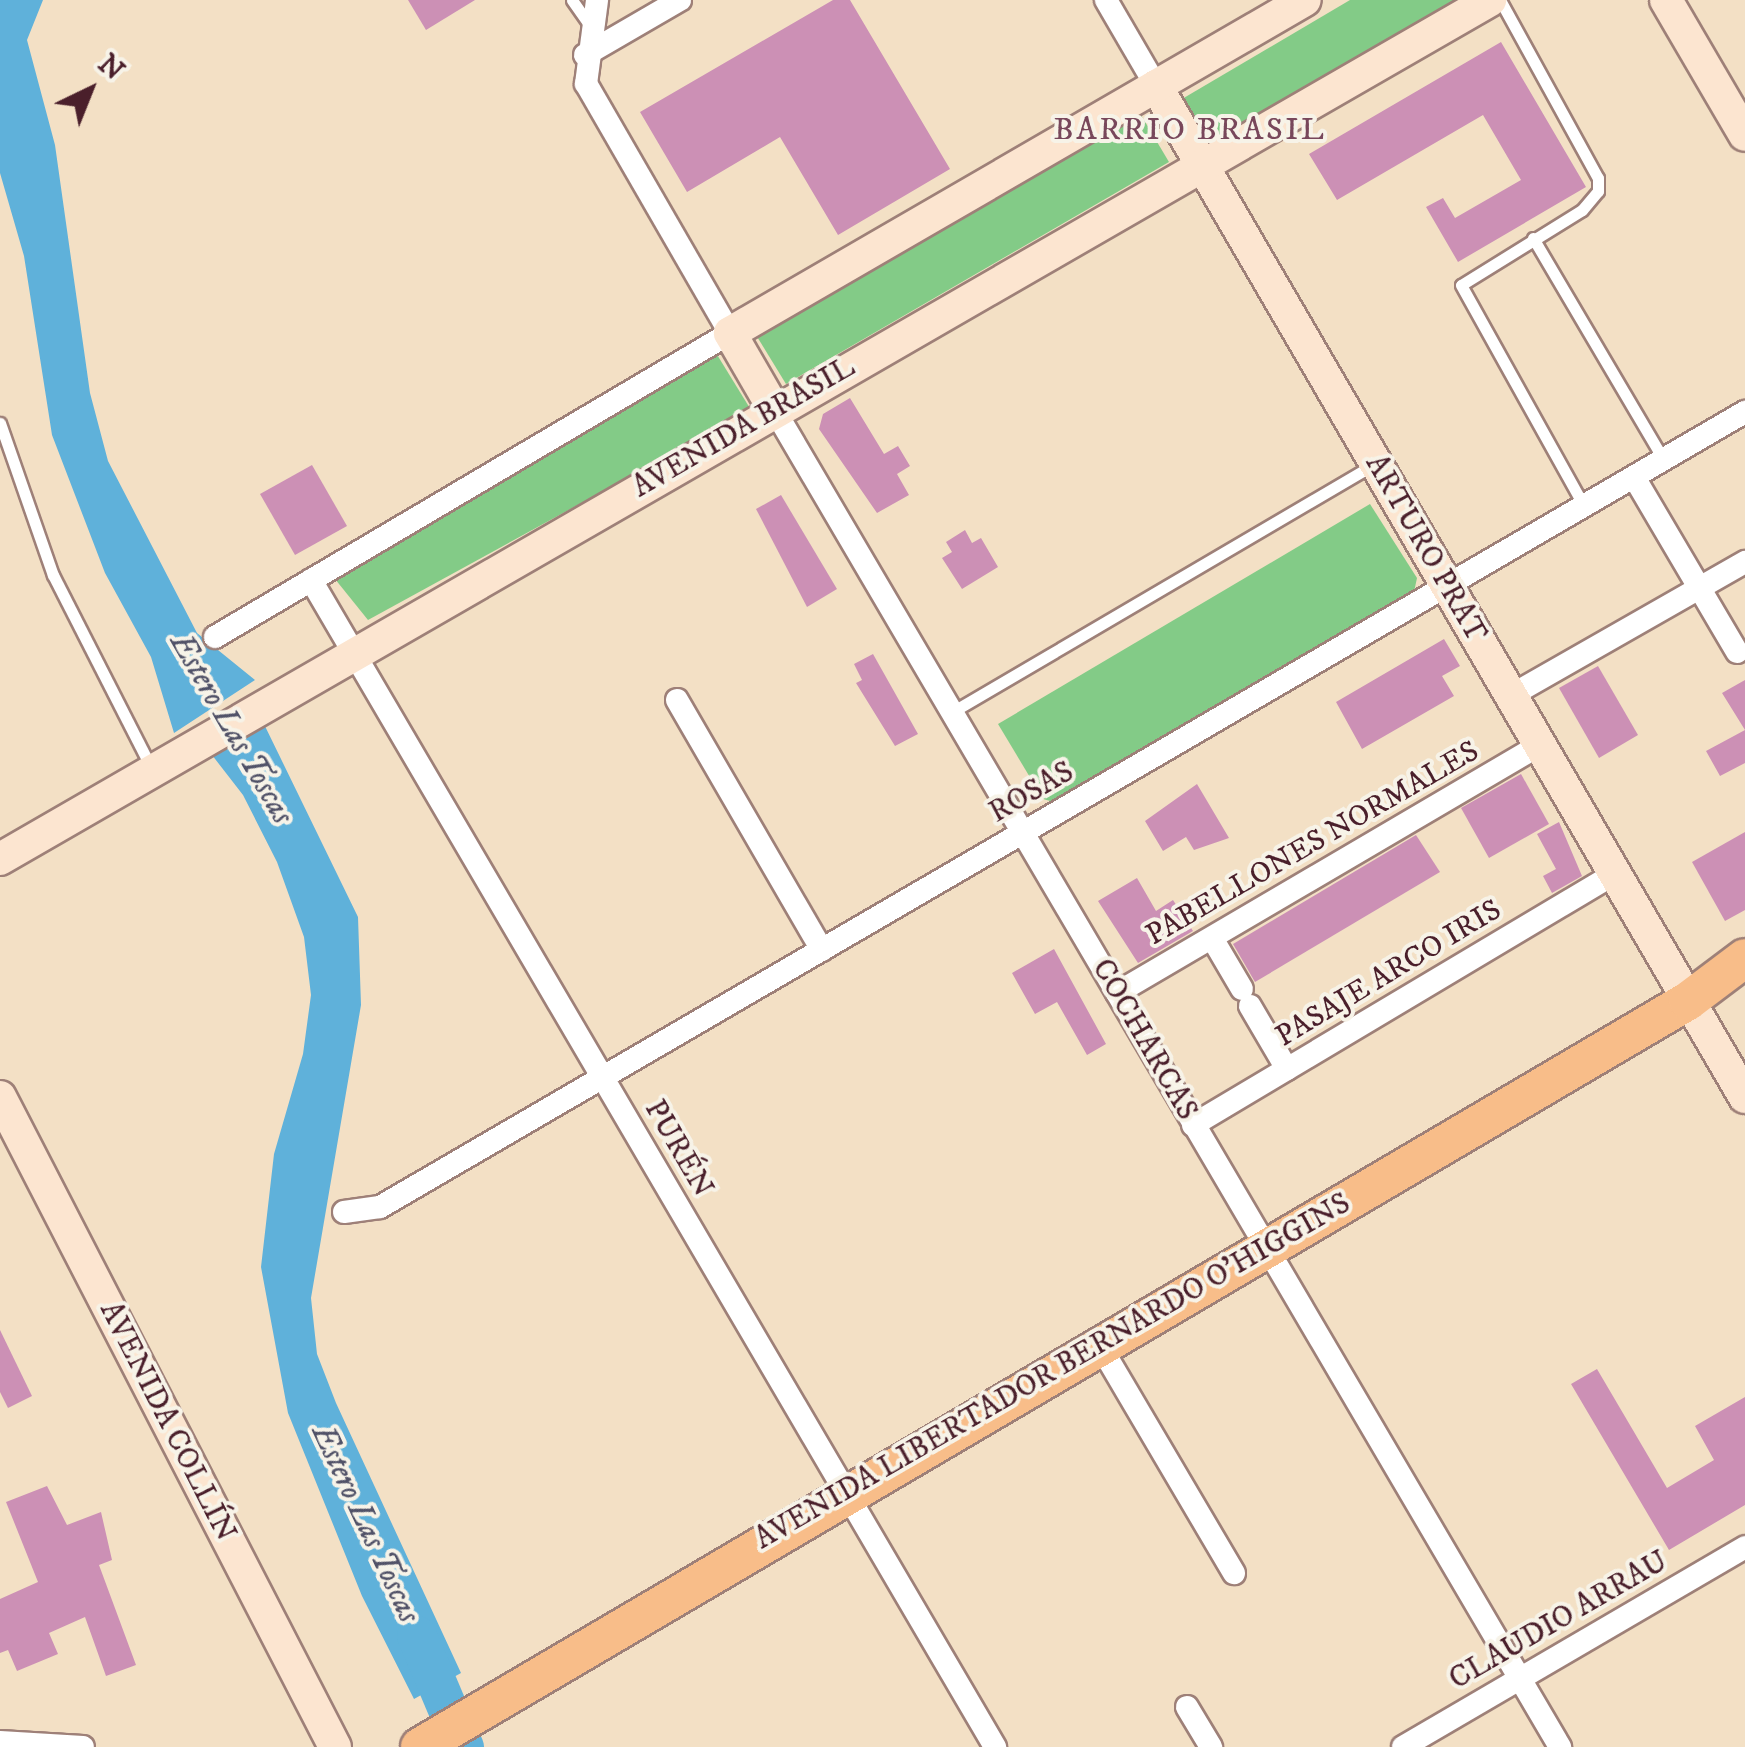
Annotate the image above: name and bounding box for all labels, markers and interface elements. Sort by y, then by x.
north arrow [40,40,140,140]
text: N [90,47,131,88]
district label: BARRIO BRASIL [1054,111,1326,149]
street label: AVENIDA BRASIL [626,350,862,506]
street label: ARTURO PRAT [1357,449,1493,649]
water label: Estero Las Toscas [161,627,301,831]
street label: PABELLONES NORMALES [1140,734,1486,954]
street label: ROSAS [983,755,1081,831]
street label: PASAJE ARCO IRIS [1270,892,1508,1056]
street label: COCHARCAS [1083,953,1205,1127]
street label: PURÉN [636,1094,720,1204]
street label: AVENIDA LIBERTADOR BERNARDO O'HIGGINS [749,1186,1357,1558]
street label: AVENIDA COLLÍN [91,1296,243,1548]
water label: Estero Las Toscas [302,1419,428,1629]
street label: CLAUDIO ARRAU [1443,1544,1675,1698]

